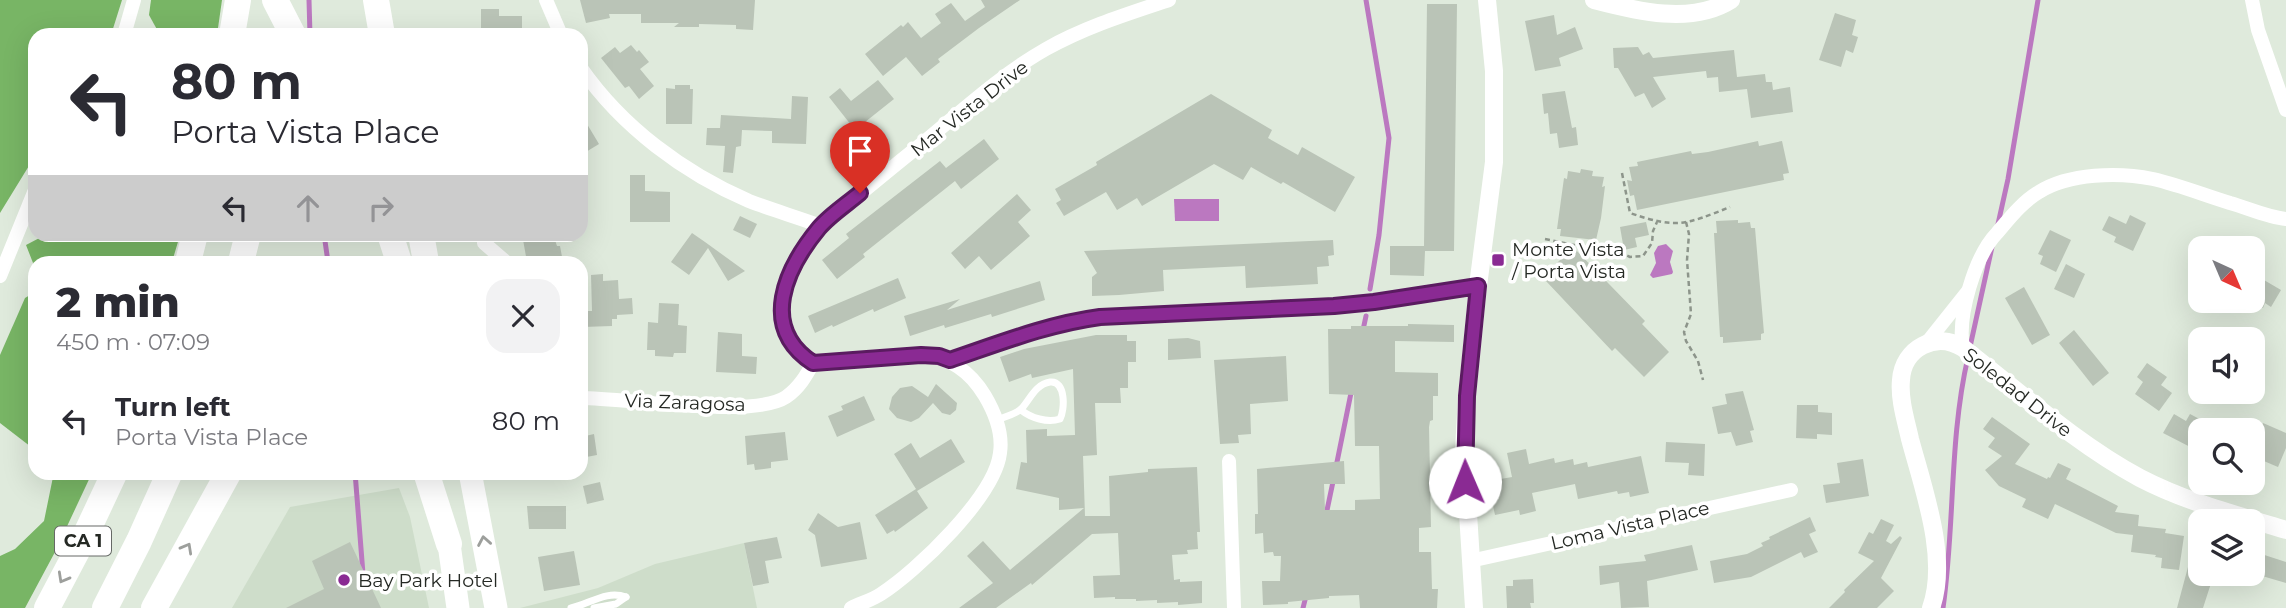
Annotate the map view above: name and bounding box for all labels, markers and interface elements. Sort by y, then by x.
text: 80 m [171,52,302,111]
street label: Mar Vista Drive [906,55,1033,161]
icon: left [56,56,147,147]
text: Porta Vista Place [171,112,440,151]
pin [830,121,890,193]
icon: arrive [841,132,879,170]
icon: left [216,189,254,227]
icon: ahead [289,189,327,227]
icon: right [362,189,400,227]
north arrow [2188,236,2264,313]
map controls [2188,236,2265,586]
place label: Monte Vista / Porta Vista [1511,238,1626,283]
marker: Monte Vista / Porta Vista [1490,252,1506,268]
text: 2 min [56,276,180,328]
button: close [486,279,560,353]
button: sound [2188,327,2265,404]
text: 450 m · 07:09 [56,328,210,356]
street label: Soledad Drive [1959,343,2077,442]
street label: Via Zaragosa [624,389,746,416]
text: Turn left [115,391,231,423]
icon: left [56,402,94,440]
text: 80 m [492,405,560,437]
button: search [2188,418,2265,495]
text: Porta Vista Place [115,423,308,451]
position arrow [1428,445,1502,519]
street label: Loma Vista Place [1549,496,1712,555]
button: layers [2188,509,2265,586]
road number: CA 1 [55,526,111,556]
one-way arrow [478,535,493,547]
one-way arrow [179,543,192,555]
place label: Bay Park Hotel [358,569,498,592]
one-way arrow [58,571,72,583]
marker: Bay Park Hotel [336,572,352,588]

